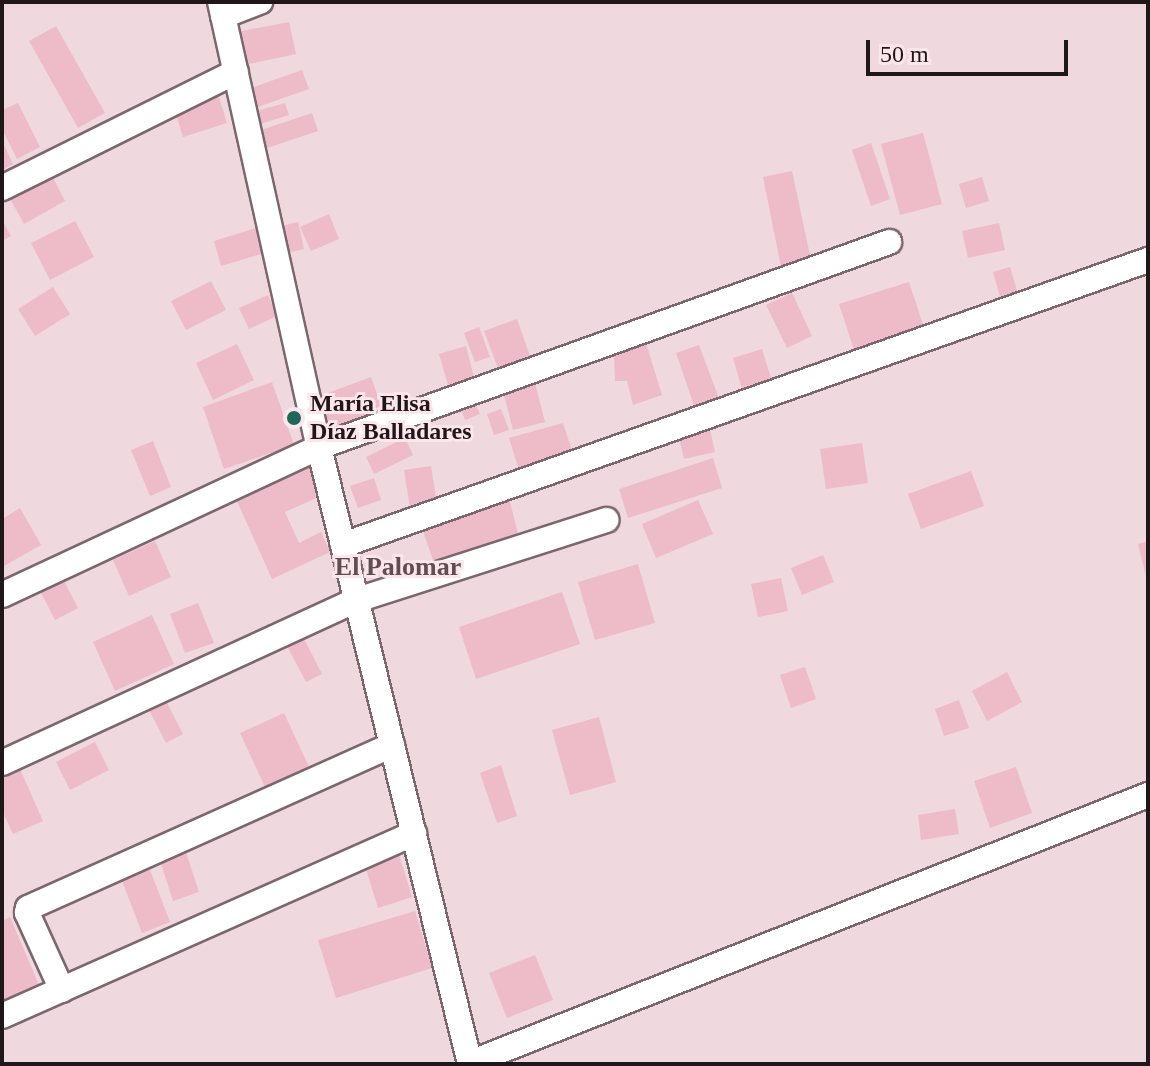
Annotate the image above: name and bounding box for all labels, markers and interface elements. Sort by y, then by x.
scale bar [870,24,1072,74]
text: 50 m [880,41,929,67]
place label: María Elisa Díaz Balladares [310,390,472,446]
marker: María Elisa Díaz Balladares [285,409,303,427]
district label: El Palomar [335,551,461,583]

